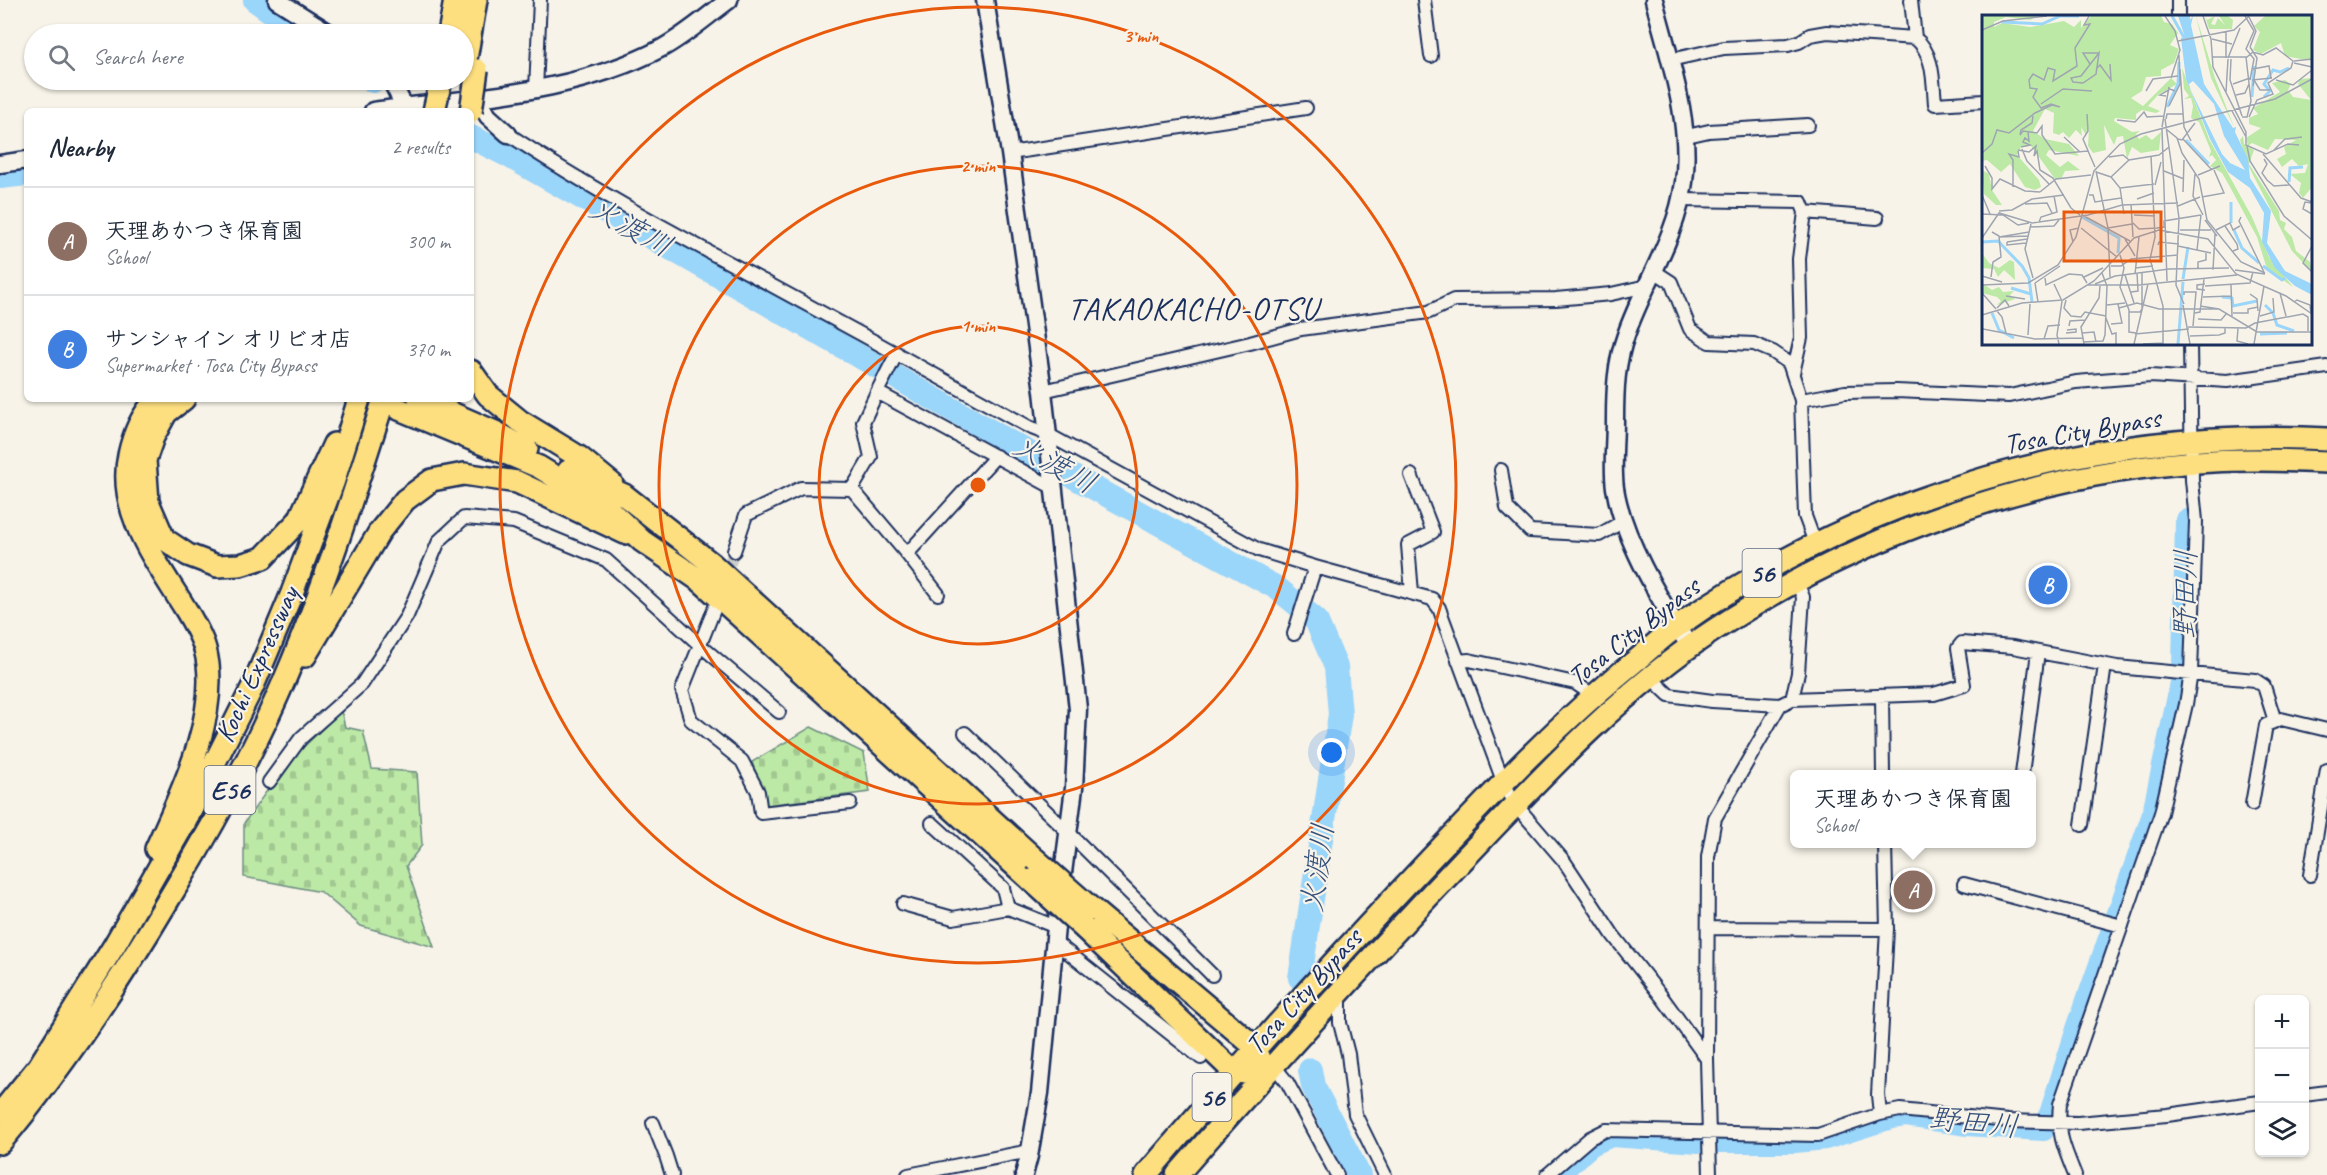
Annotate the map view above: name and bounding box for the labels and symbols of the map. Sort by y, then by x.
inset map [1982,15,2312,345]
text: 3 min [1124,25,1159,47]
text: 2 min [961,155,996,177]
water label: 火渡川 [582,189,680,265]
district label: TAKAOKACHO-OTSU [1068,288,1322,329]
text: 1 min [961,315,996,337]
street label: Tosa City Bypass [2001,399,2165,461]
water label: 火渡川 [1006,426,1104,502]
centre of rings [968,475,988,495]
road number: 56 [1742,549,1782,597]
water label: 野田川 [2165,549,2205,639]
pin: B [2028,562,2068,608]
street label: Tosa City Bypass [1560,568,1708,694]
street label: Kochi Expressway [207,579,307,747]
your location [1317,738,1346,767]
road number: E56 [204,766,256,814]
water label: 火渡川 [1292,821,1342,915]
pin: A [1894,868,1932,912]
street label: Tosa City Bypass [1238,919,1371,1062]
road number: 56 [1192,1073,1232,1121]
water label: 野田川 [1927,1098,2021,1146]

